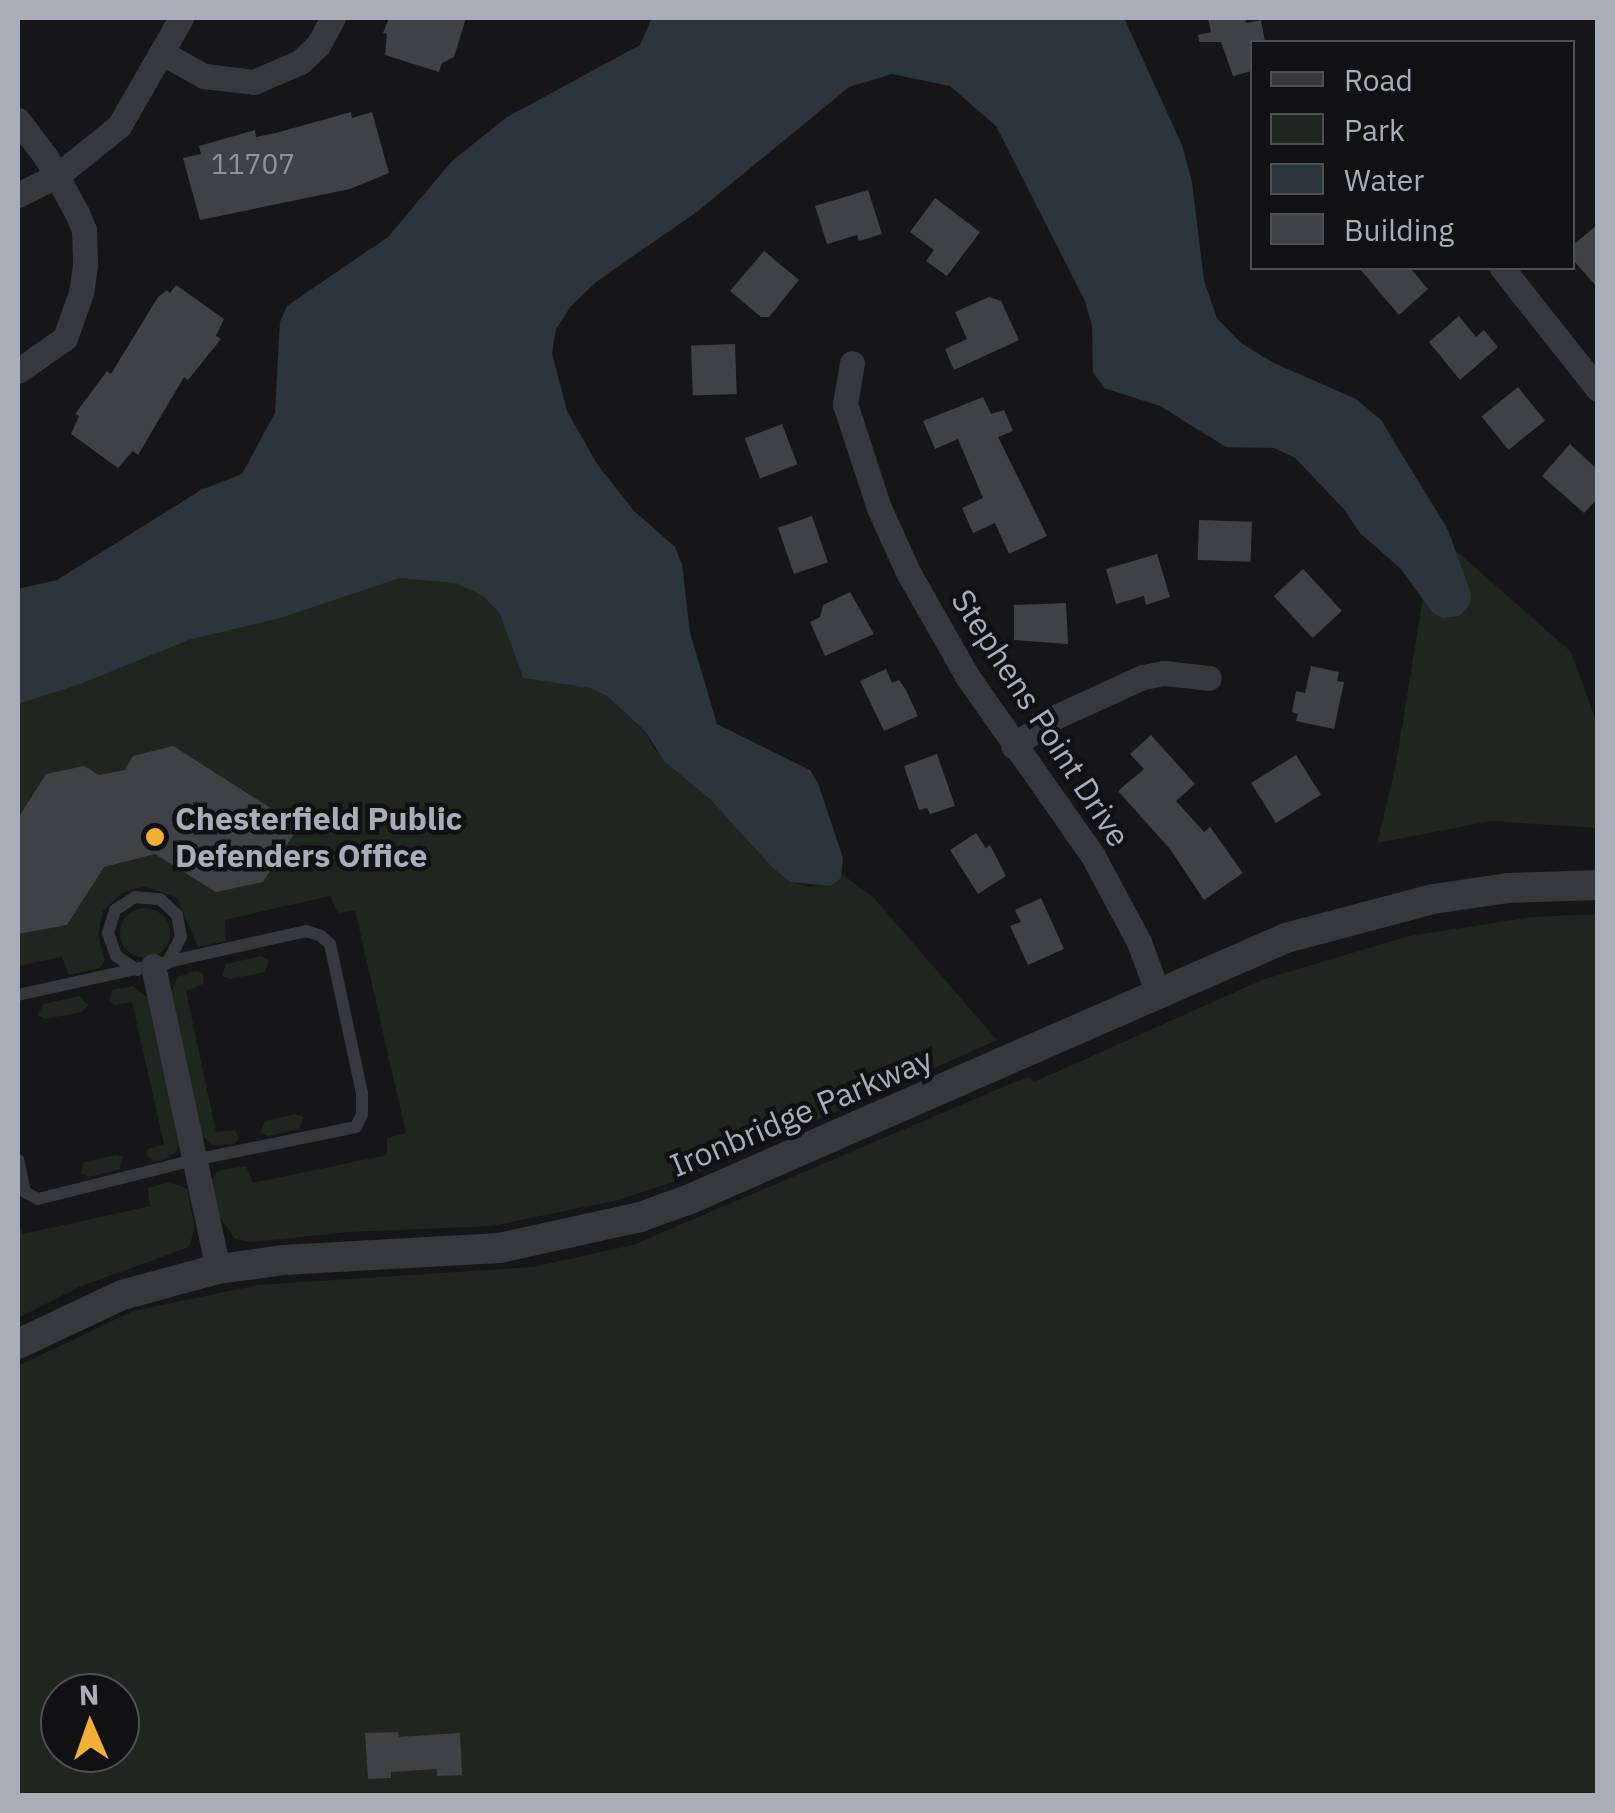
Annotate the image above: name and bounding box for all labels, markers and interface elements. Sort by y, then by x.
legend [1250,40,1575,270]
text: Road [1344,60,1413,99]
text: Park [1344,110,1405,149]
house number: 11707 [211,147,295,181]
text: Water [1344,160,1424,199]
text: Building [1344,210,1454,249]
street label: Stephens Point Drive [944,582,1138,854]
place label: Chesterfield Public Defenders Office [175,800,462,875]
marker: Chesterfield Public Defenders Office [144,826,166,848]
street label: Ironbridge Parkway [664,1039,938,1185]
north arrow [40,1673,140,1773]
text: N [78,1676,100,1713]

